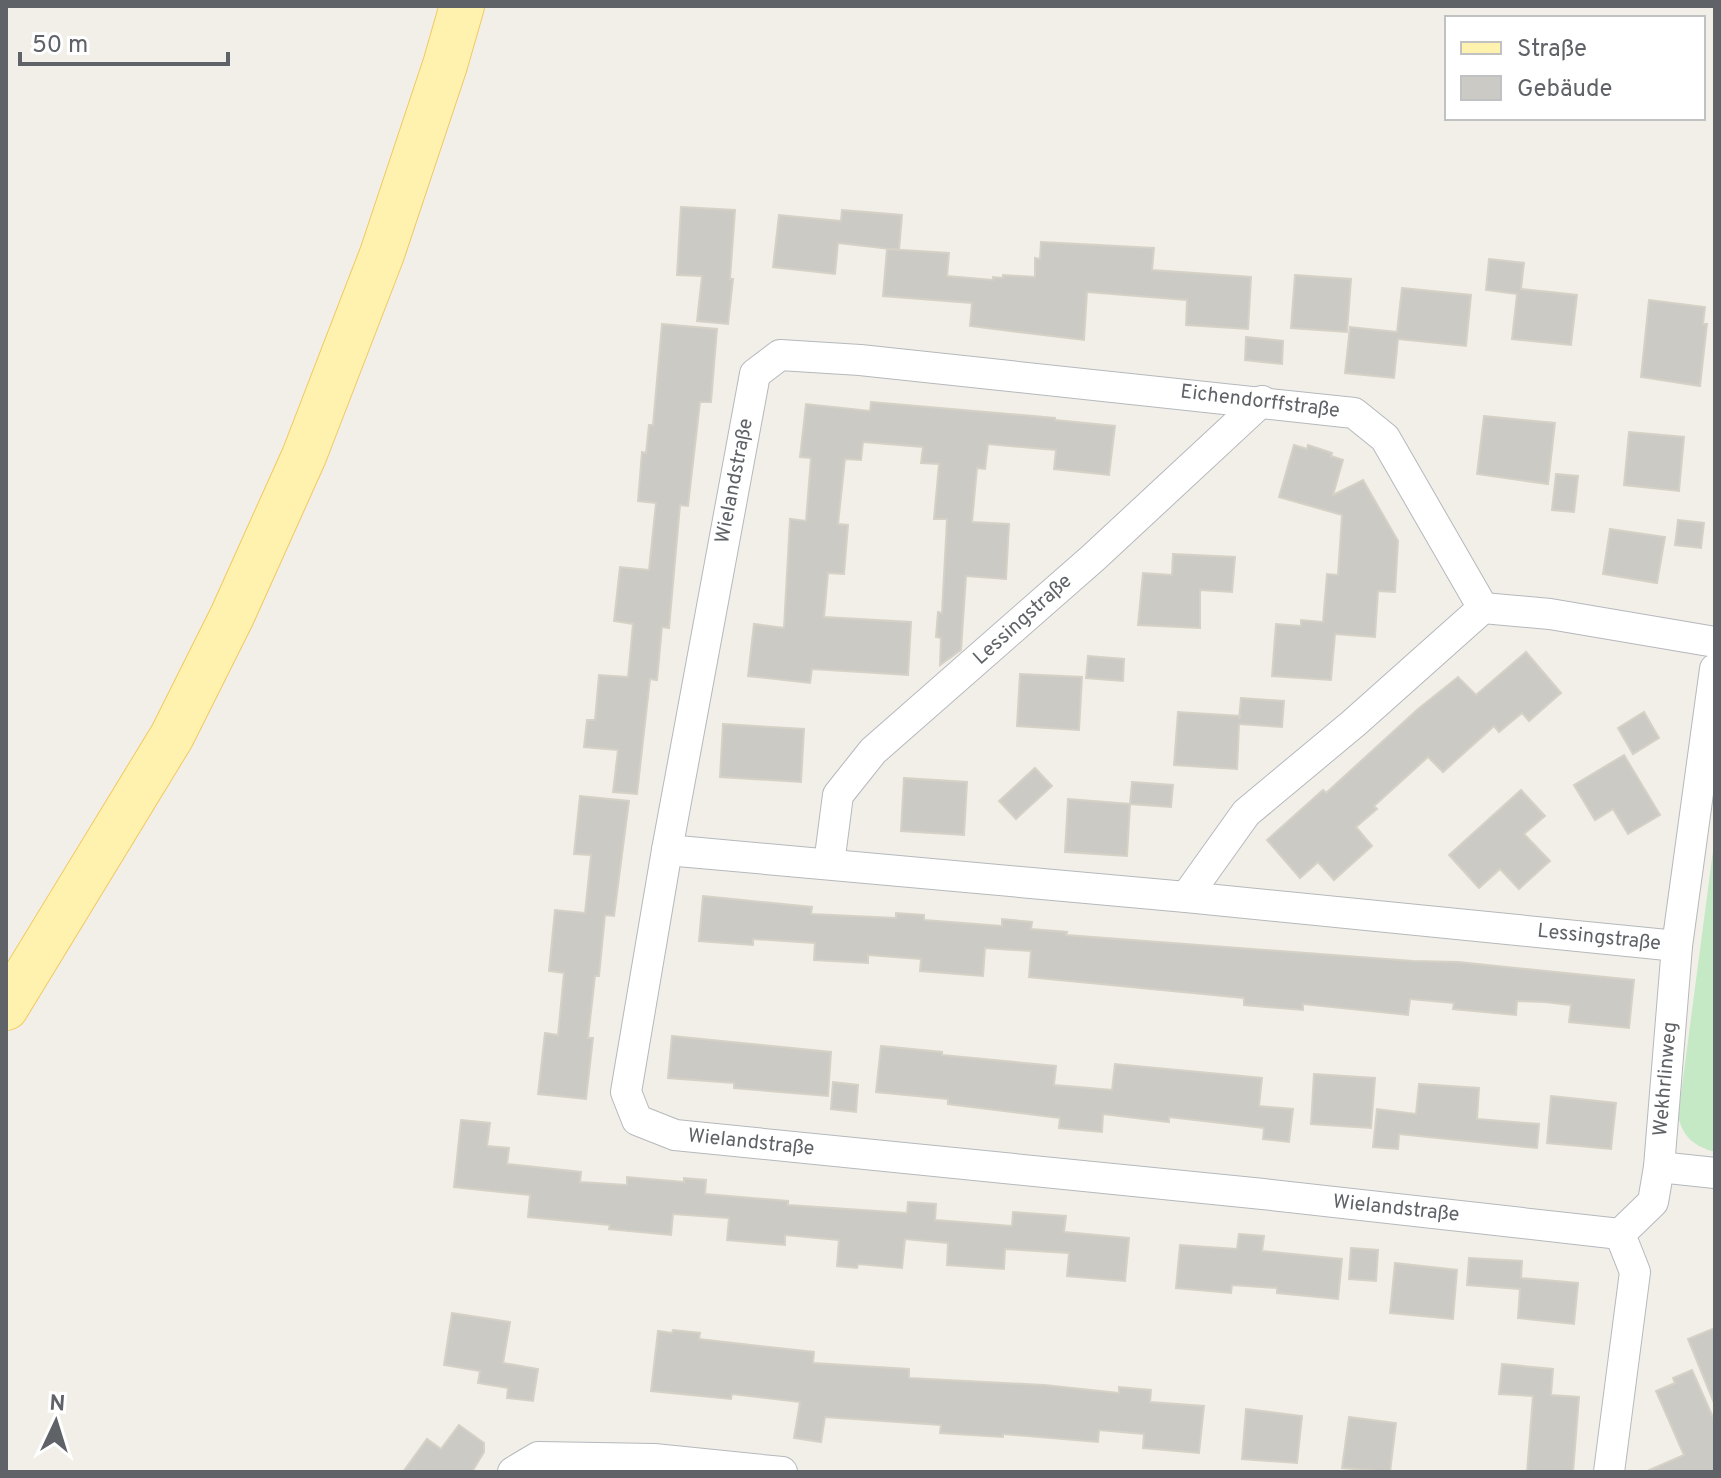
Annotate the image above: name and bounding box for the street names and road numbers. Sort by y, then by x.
street label: Eichendorffstraße [1179,379,1341,425]
street label: Wielandstraße [710,416,760,546]
street label: Lessingstraße [968,569,1078,671]
street label: Lessingstraße [1536,919,1662,957]
street label: Wekhrlinweg [1648,1021,1684,1137]
street label: Wielandstraße [686,1123,816,1163]
street label: Wielandstraße [1331,1189,1461,1229]

